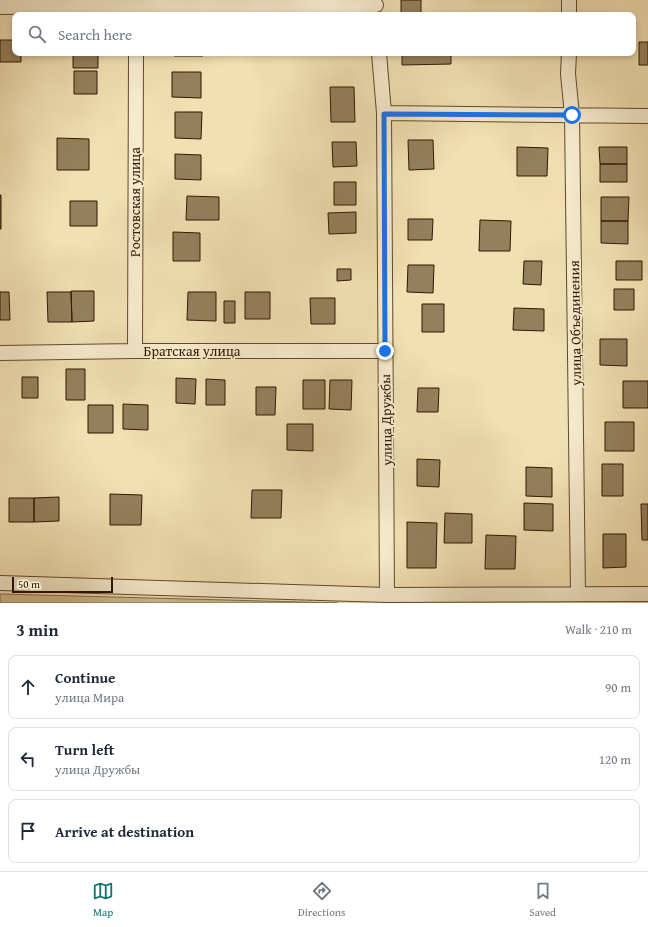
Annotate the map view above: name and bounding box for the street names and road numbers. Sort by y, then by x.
street label: Ростовская улица [125,147,145,257]
street label: улица Объединения [564,260,586,387]
street label: Братская улица [143,341,241,361]
street label: улица Дружбы [375,374,397,467]

